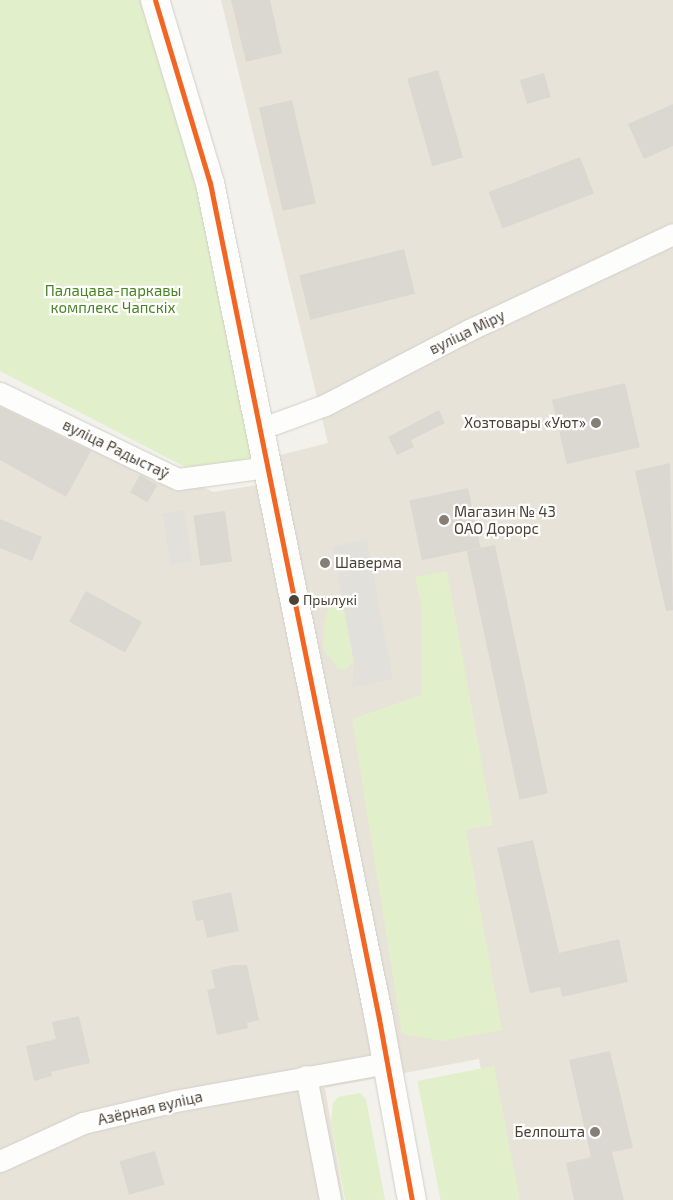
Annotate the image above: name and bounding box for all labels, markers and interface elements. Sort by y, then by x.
park label: Палацава-паркавы комплекс Чапскіх [45,281,181,316]
street label: вуліца Міру [426,306,508,358]
place label: Хозтовары «Уют» [464,414,586,432]
street label: вуліца Радыстаў [60,415,172,483]
marker: Хозтовары «Уют» [590,417,602,429]
place label: Магазин № 43 ОАО Дорорс [454,502,556,537]
marker: Магазин № 43 ОАО Дорорс [438,514,450,526]
place label: Шаверма [335,554,402,572]
marker: Шаверма [319,557,331,569]
place label: Прылукі [303,592,357,608]
marker: Прылукі [289,595,299,605]
street label: Азёрная вуліца [96,1087,204,1129]
place label: Белпошта [515,1123,585,1141]
marker: Белпошта [589,1126,601,1138]

